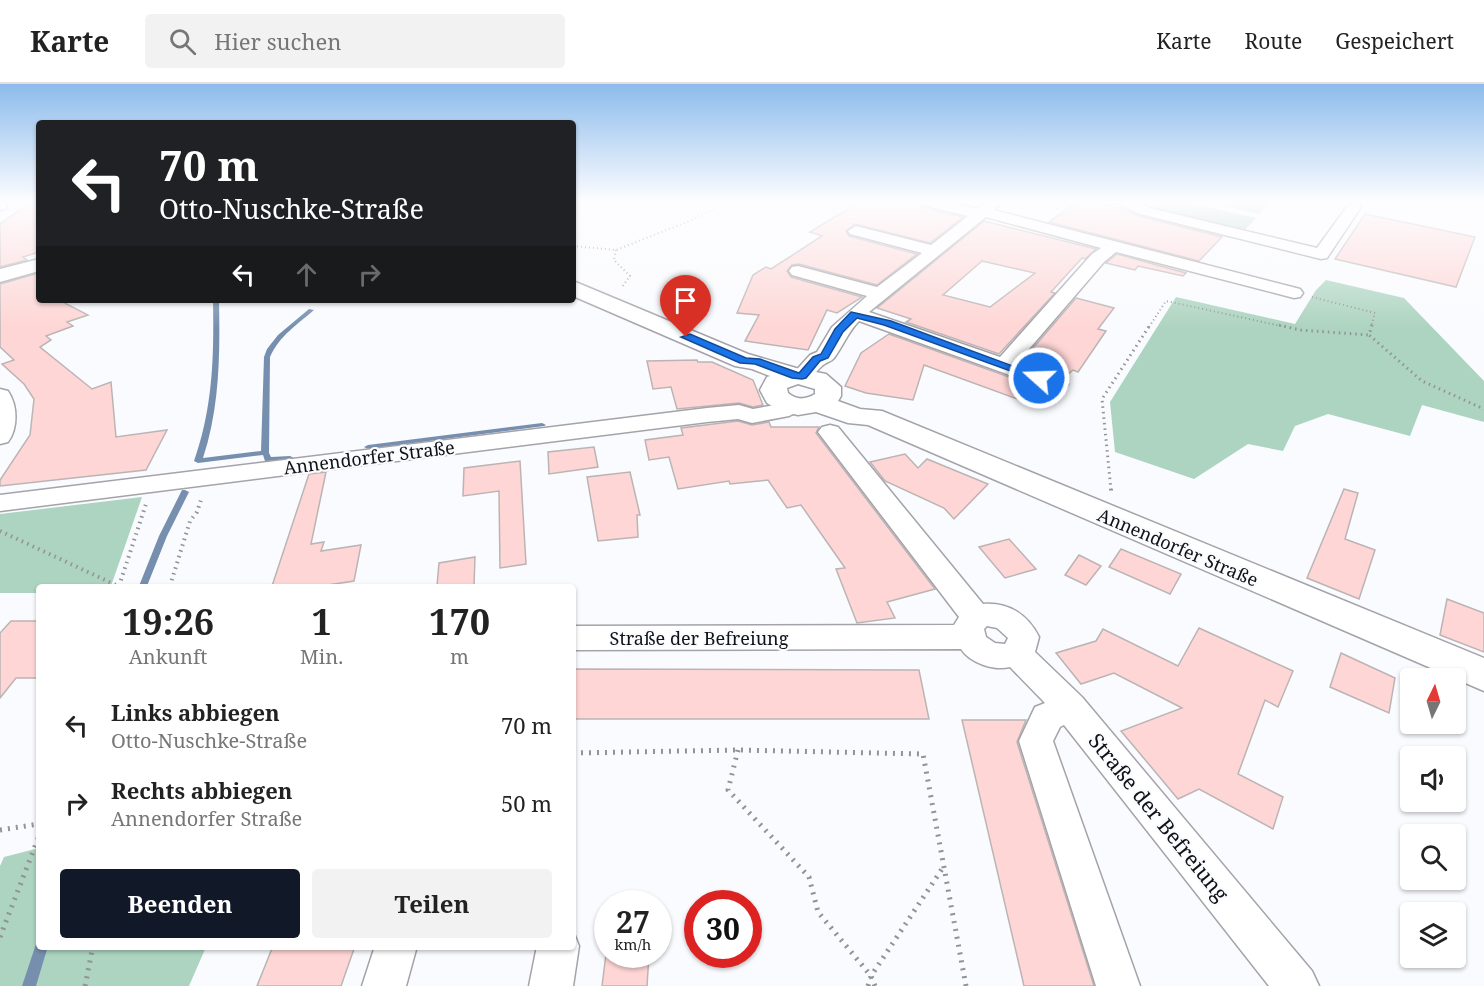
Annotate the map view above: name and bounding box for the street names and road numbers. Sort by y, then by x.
street label: Annendorfer Straße [282,435,456,479]
street label: Annendorfer Straße [1094,502,1262,592]
street label: Straße der Befreiung [610,626,789,650]
street label: Straße der Befreiung [1082,727,1236,907]

